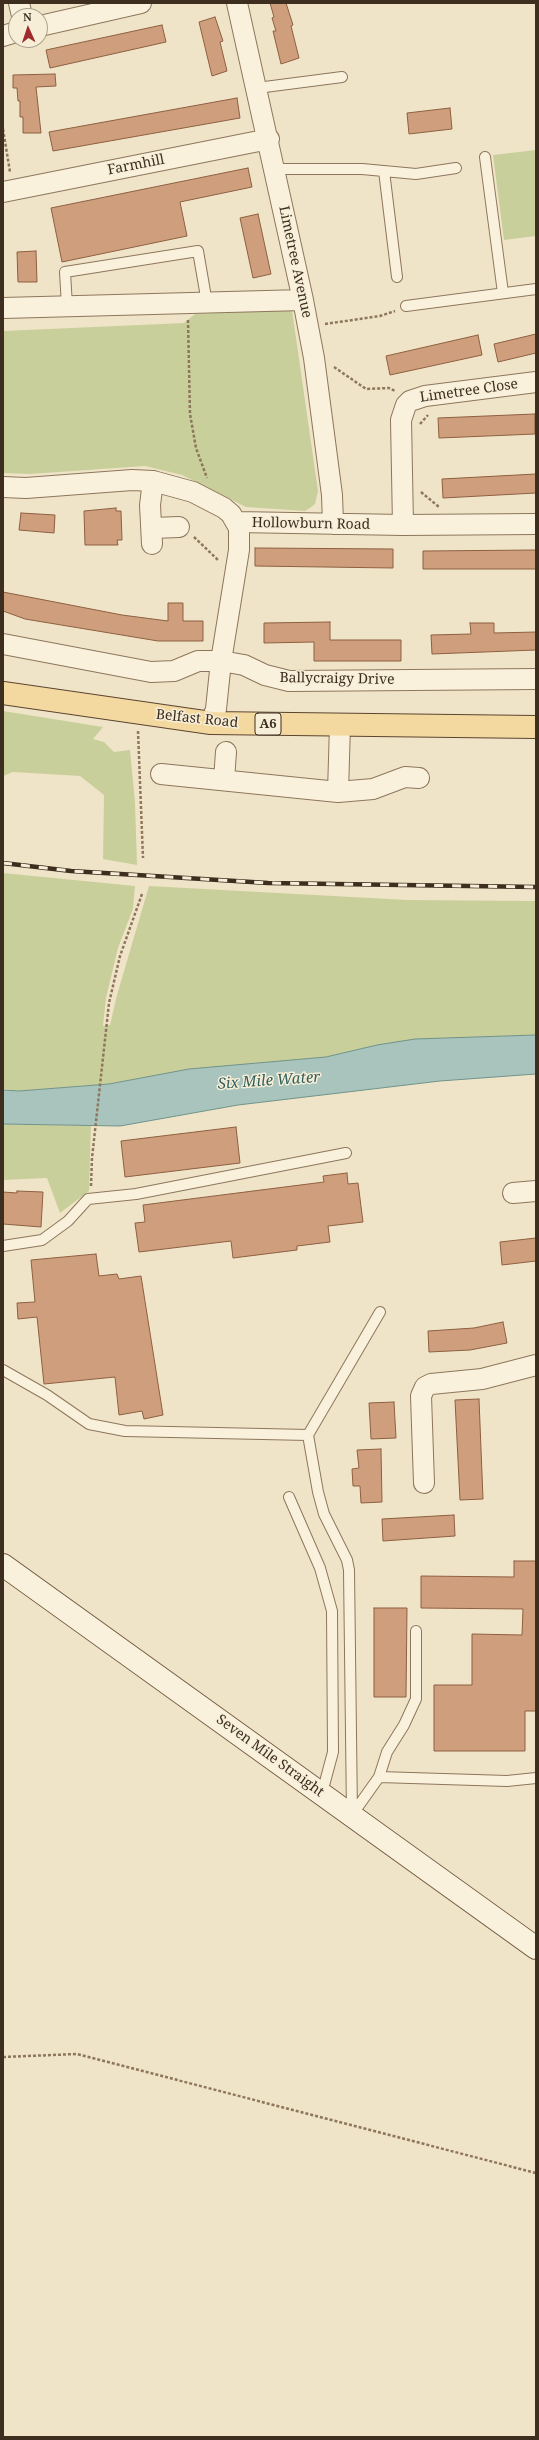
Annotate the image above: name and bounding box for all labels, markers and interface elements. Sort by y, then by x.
north arrow [8,8,48,48]
text: N [23,9,32,24]
street label: Farmhill [106,151,166,179]
street label: Limetree Avenue [275,204,315,320]
street label: Limetree Close [419,376,519,406]
street label: Hollowburn Road [252,515,370,533]
street label: Ballycraigy Drive [279,670,395,688]
street label: Belfast Road [155,706,239,732]
road number: A6 [255,713,281,735]
water label: Six Mile Water [217,1068,321,1094]
street label: Seven Mile Straight [213,1711,327,1801]

